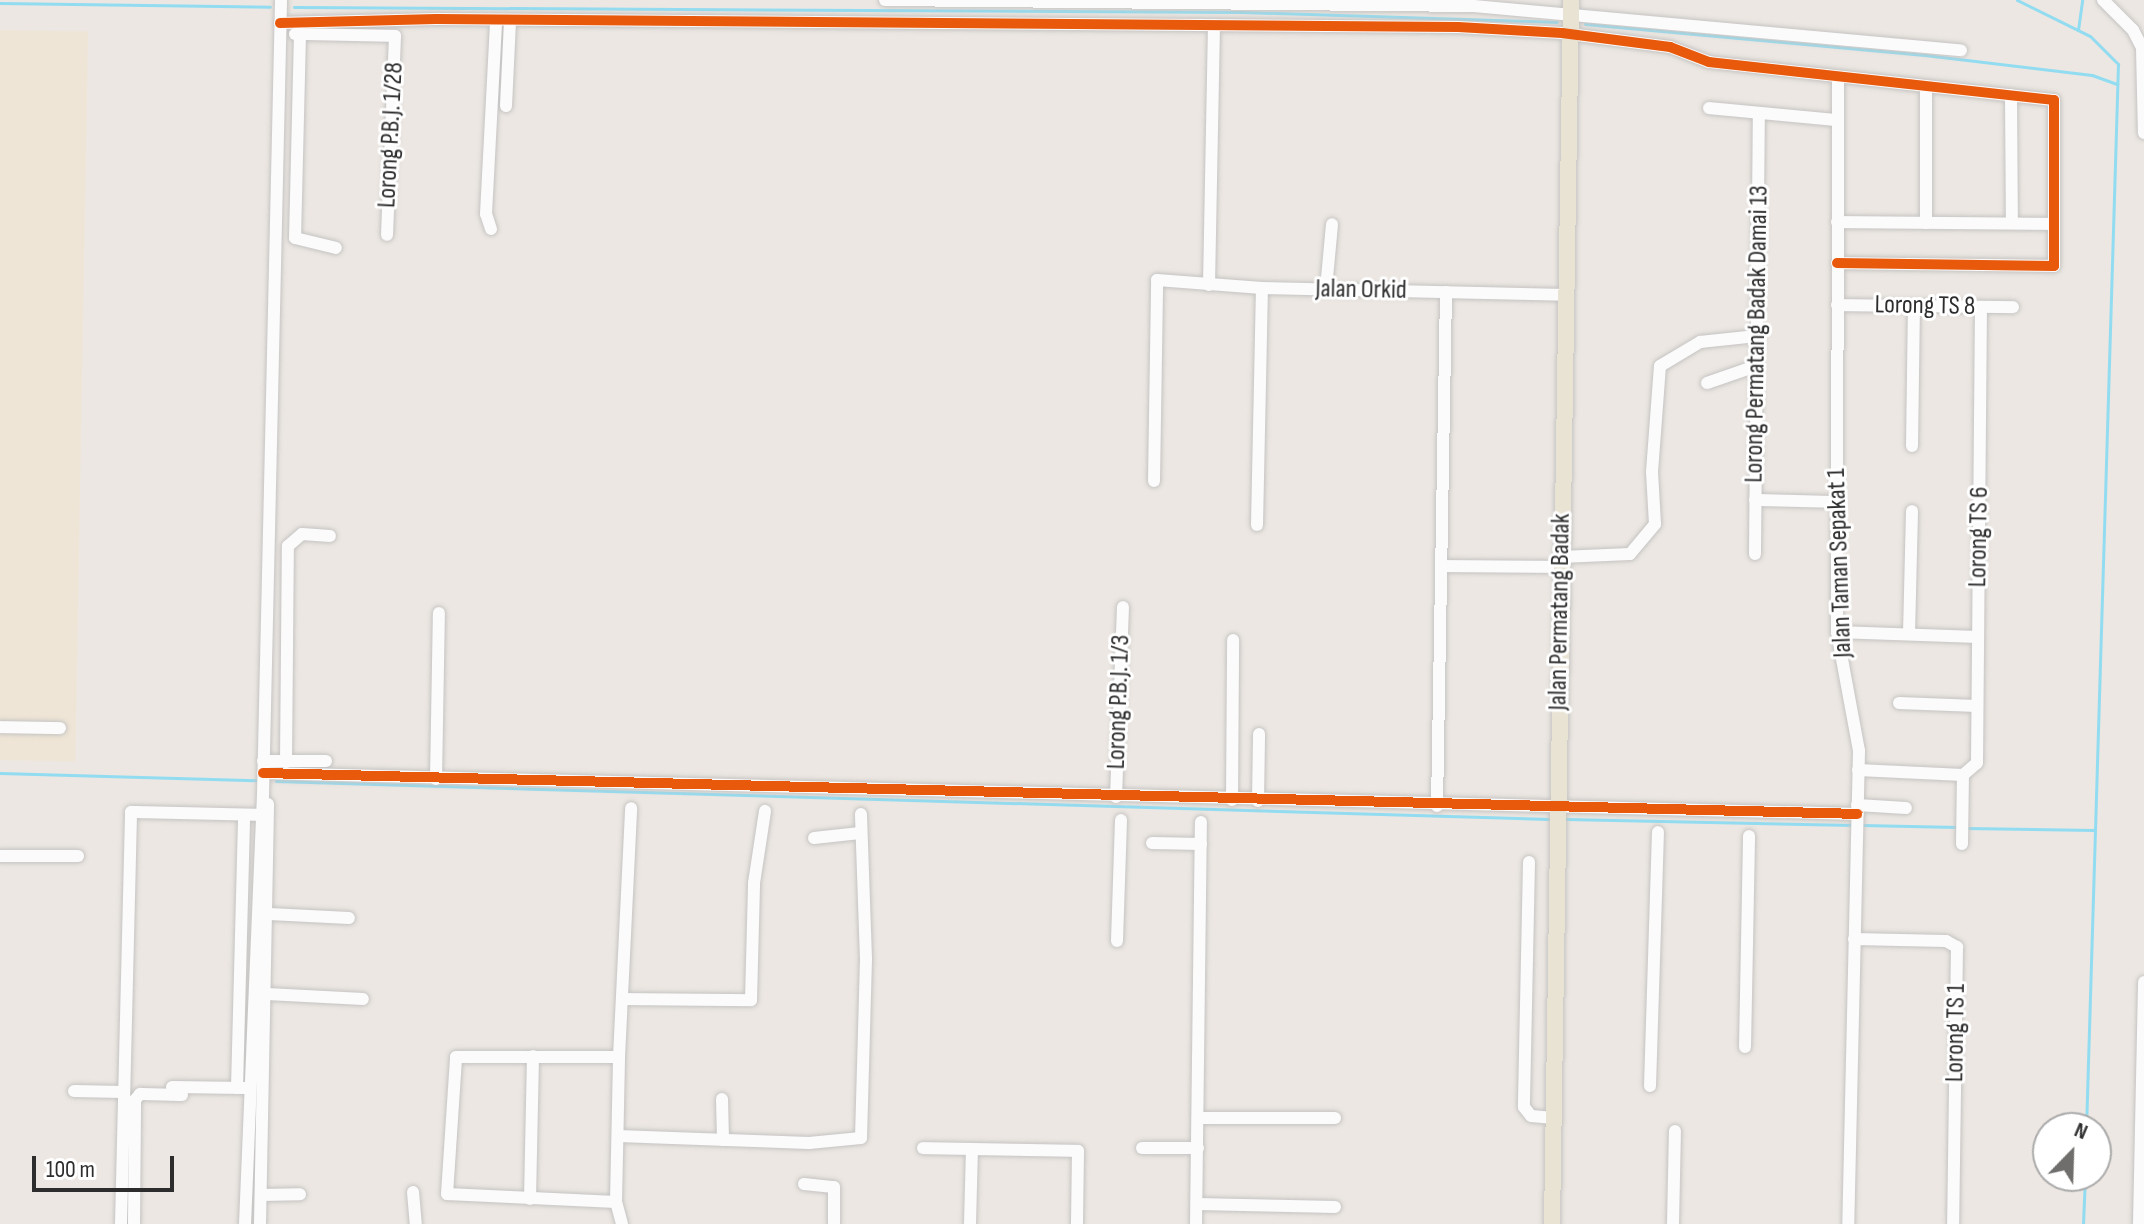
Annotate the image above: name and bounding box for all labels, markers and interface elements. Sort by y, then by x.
street label: Lorong P.B.J. 1/28 [372,61,410,209]
street label: Lorong Permatang Badak Damai 13 [1739,185,1775,483]
street label: Jalan Orkid [1315,274,1407,306]
street label: Lorong TS 8 [1874,290,1976,322]
street label: Jalan Taman Sepakat 1 [1821,468,1859,658]
street label: Lorong TS 6 [1963,486,1995,588]
street label: Jalan Permatang Badak [1543,513,1577,711]
street label: Lorong P.B.J. 1/3 [1101,634,1137,770]
street label: Lorong TS 1 [1940,984,1972,1082]
north arrow [2032,1112,2112,1192]
text: N [2070,1117,2091,1146]
scale bar [36,1140,178,1190]
text: 100 m [46,1155,95,1184]

